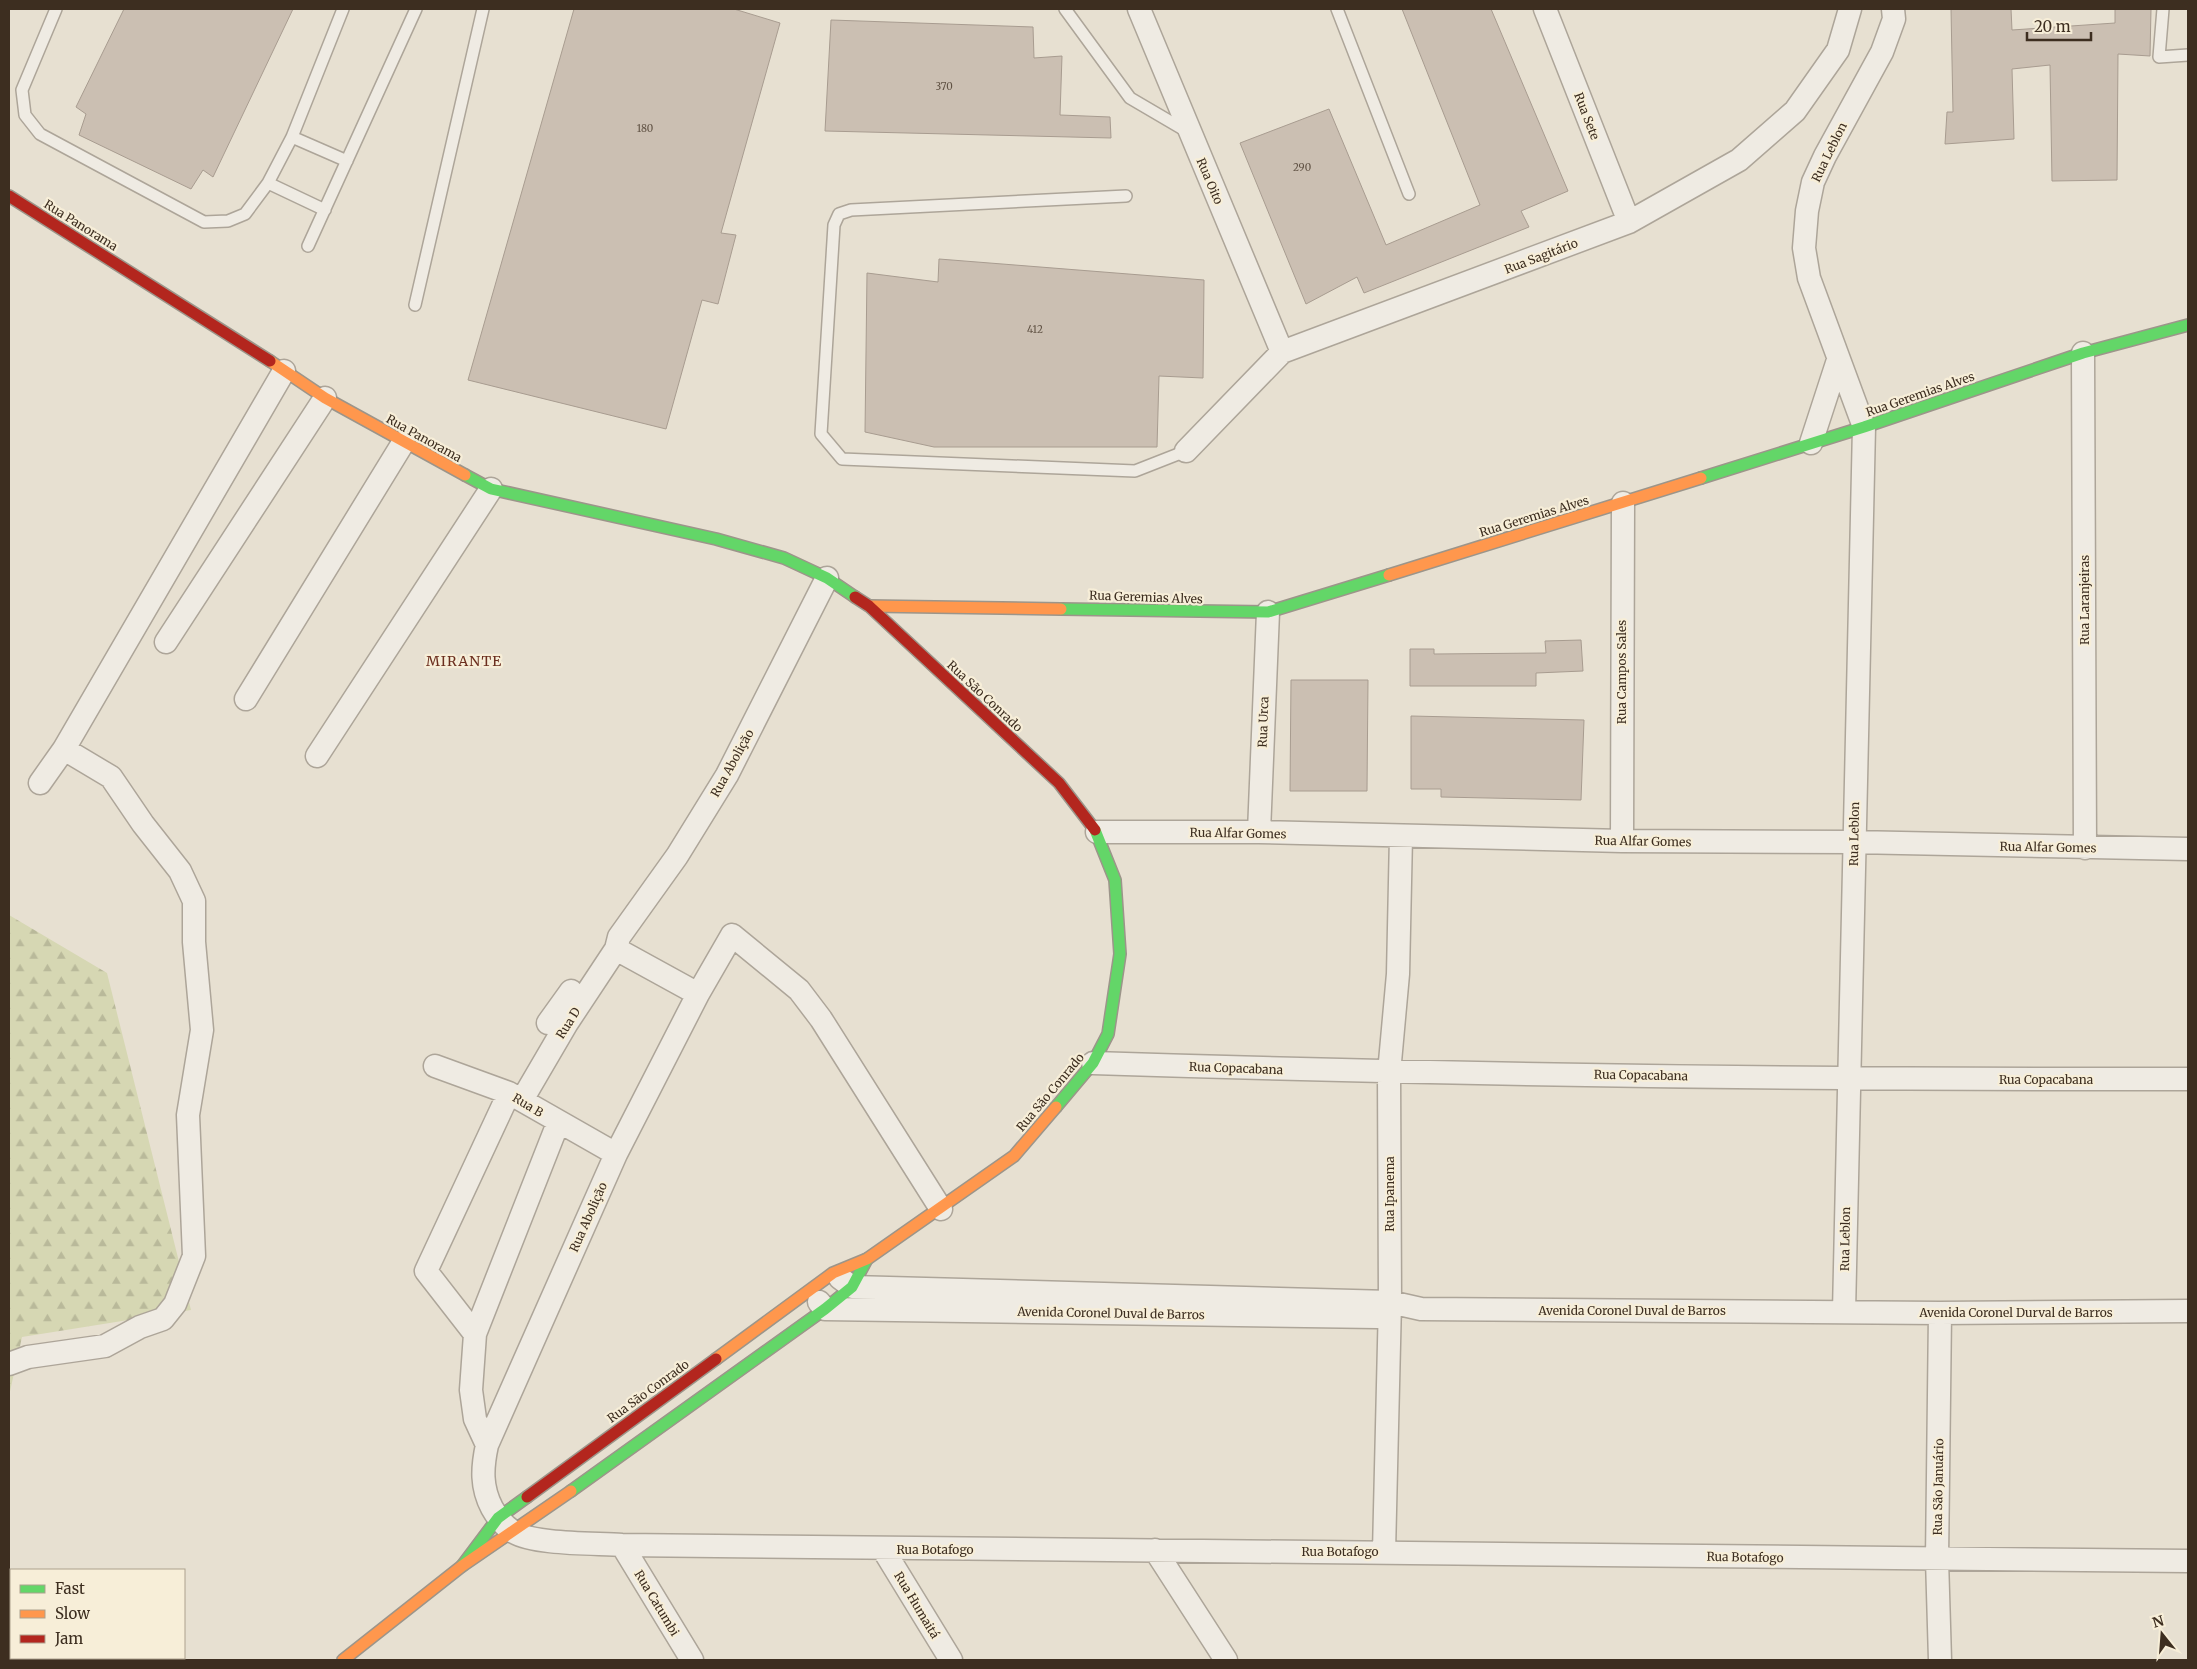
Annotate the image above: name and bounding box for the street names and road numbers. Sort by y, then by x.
street label: Rua Sete [1571,90,1603,142]
street label: Rua Leblon [1808,120,1850,184]
street label: Rua Oito [1194,156,1226,206]
street label: Rua Panorama [41,196,121,254]
street label: Rua Sagitário [1502,235,1580,277]
street label: Rua Geremias Alves [1864,368,1976,420]
street label: Rua Panorama [384,411,465,465]
street label: Rua Geremias Alves [1477,492,1591,540]
street label: Rua Laranjeiras [2077,555,2092,645]
street label: Rua Geremias Alves [1089,588,1203,606]
street label: Rua Campos Sales [1614,620,1629,724]
street label: Rua São Conrado [944,657,1026,735]
street label: Rua Urca [1255,696,1271,748]
street label: Rua Abolição [707,727,757,799]
street label: Rua Leblon [1846,802,1862,866]
street label: Rua Alfar Gomes [1190,825,1287,841]
street label: Rua Alfar Gomes [1595,833,1692,849]
street label: Rua Alfar Gomes [2000,839,2097,855]
street label: Rua D [553,1005,583,1041]
street label: Rua São Conrado [1013,1050,1087,1134]
street label: Rua Copacabana [1189,1059,1284,1077]
street label: Rua Copacabana [1594,1067,1689,1083]
street label: Rua Copacabana [1999,1072,2094,1087]
street label: Rua B [510,1090,546,1120]
street label: Rua Ipanema [1382,1156,1397,1232]
street label: Rua Abolição [566,1180,610,1254]
street label: Rua Leblon [1837,1207,1853,1271]
street label: Avenida Coronel Duval de Barros [1537,1303,1726,1318]
street label: Avenida Coronel Duval de Barros [1016,1304,1205,1322]
street label: Avenida Coronel Durval de Barros [1918,1305,2113,1320]
street label: Rua São Conrado [604,1356,692,1426]
street label: Rua São Januário [1930,1438,1946,1536]
street label: Rua Botafogo [896,1542,974,1557]
street label: Rua Botafogo [1301,1544,1379,1559]
street label: Rua Botafogo [1706,1549,1784,1565]
street label: Rua Catumbi [631,1567,683,1639]
street label: Rua Humaitá [891,1569,943,1642]

